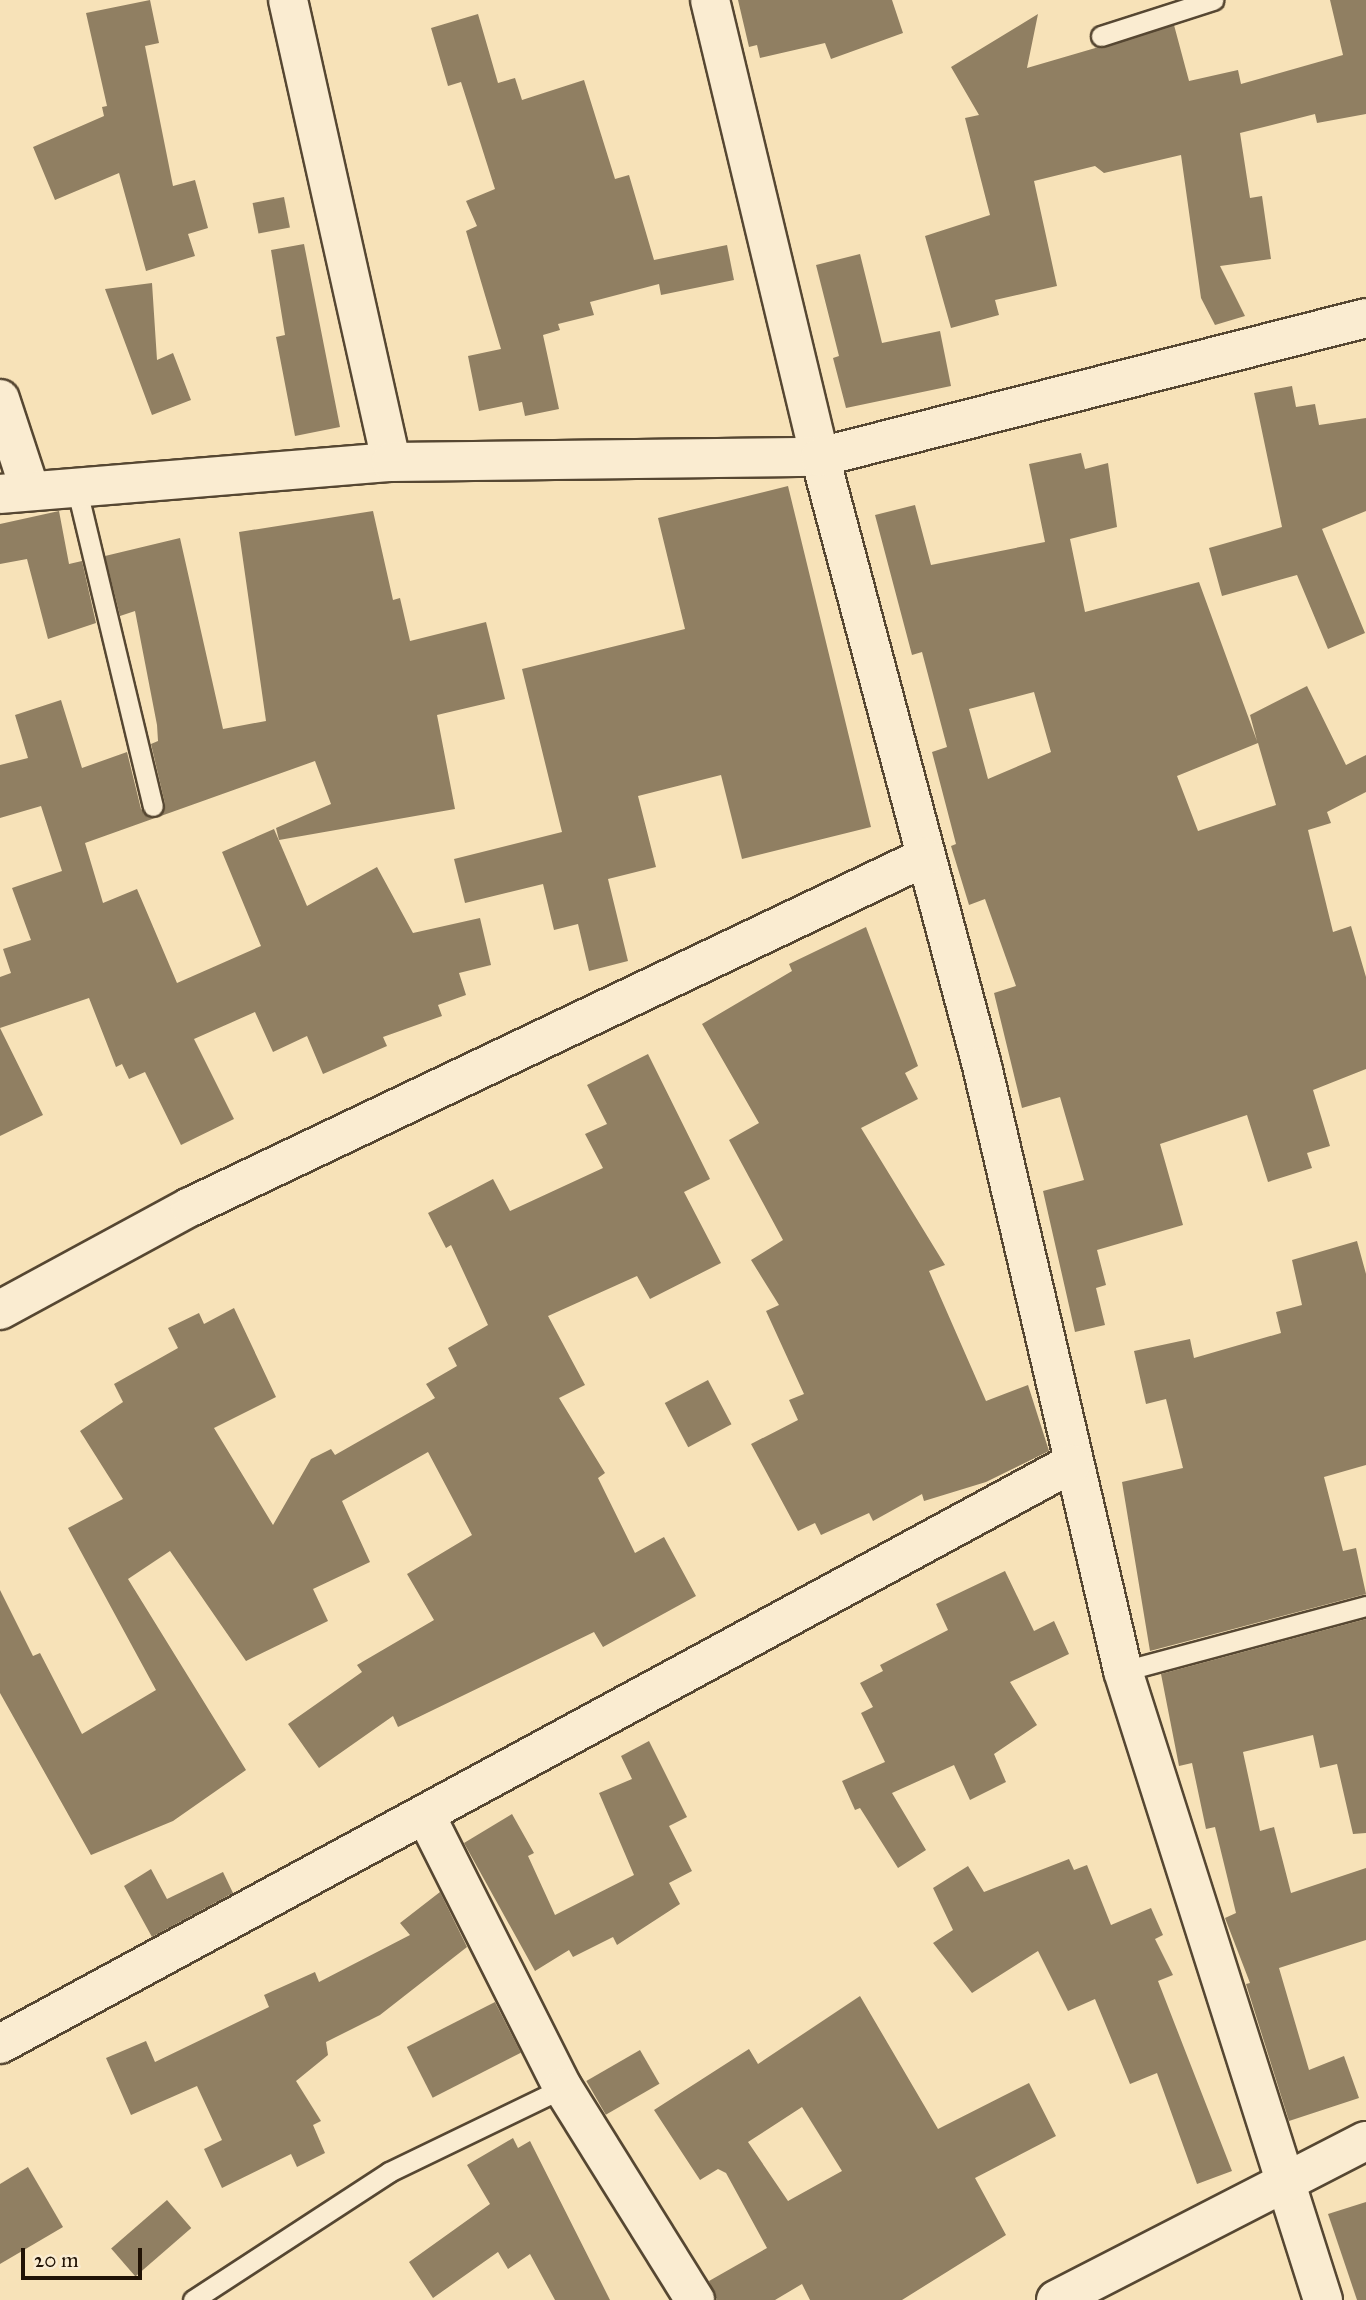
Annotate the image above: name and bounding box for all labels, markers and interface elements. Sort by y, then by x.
scale bar [24,2234,145,2278]
text: 20 m [34,2247,79,2273]

